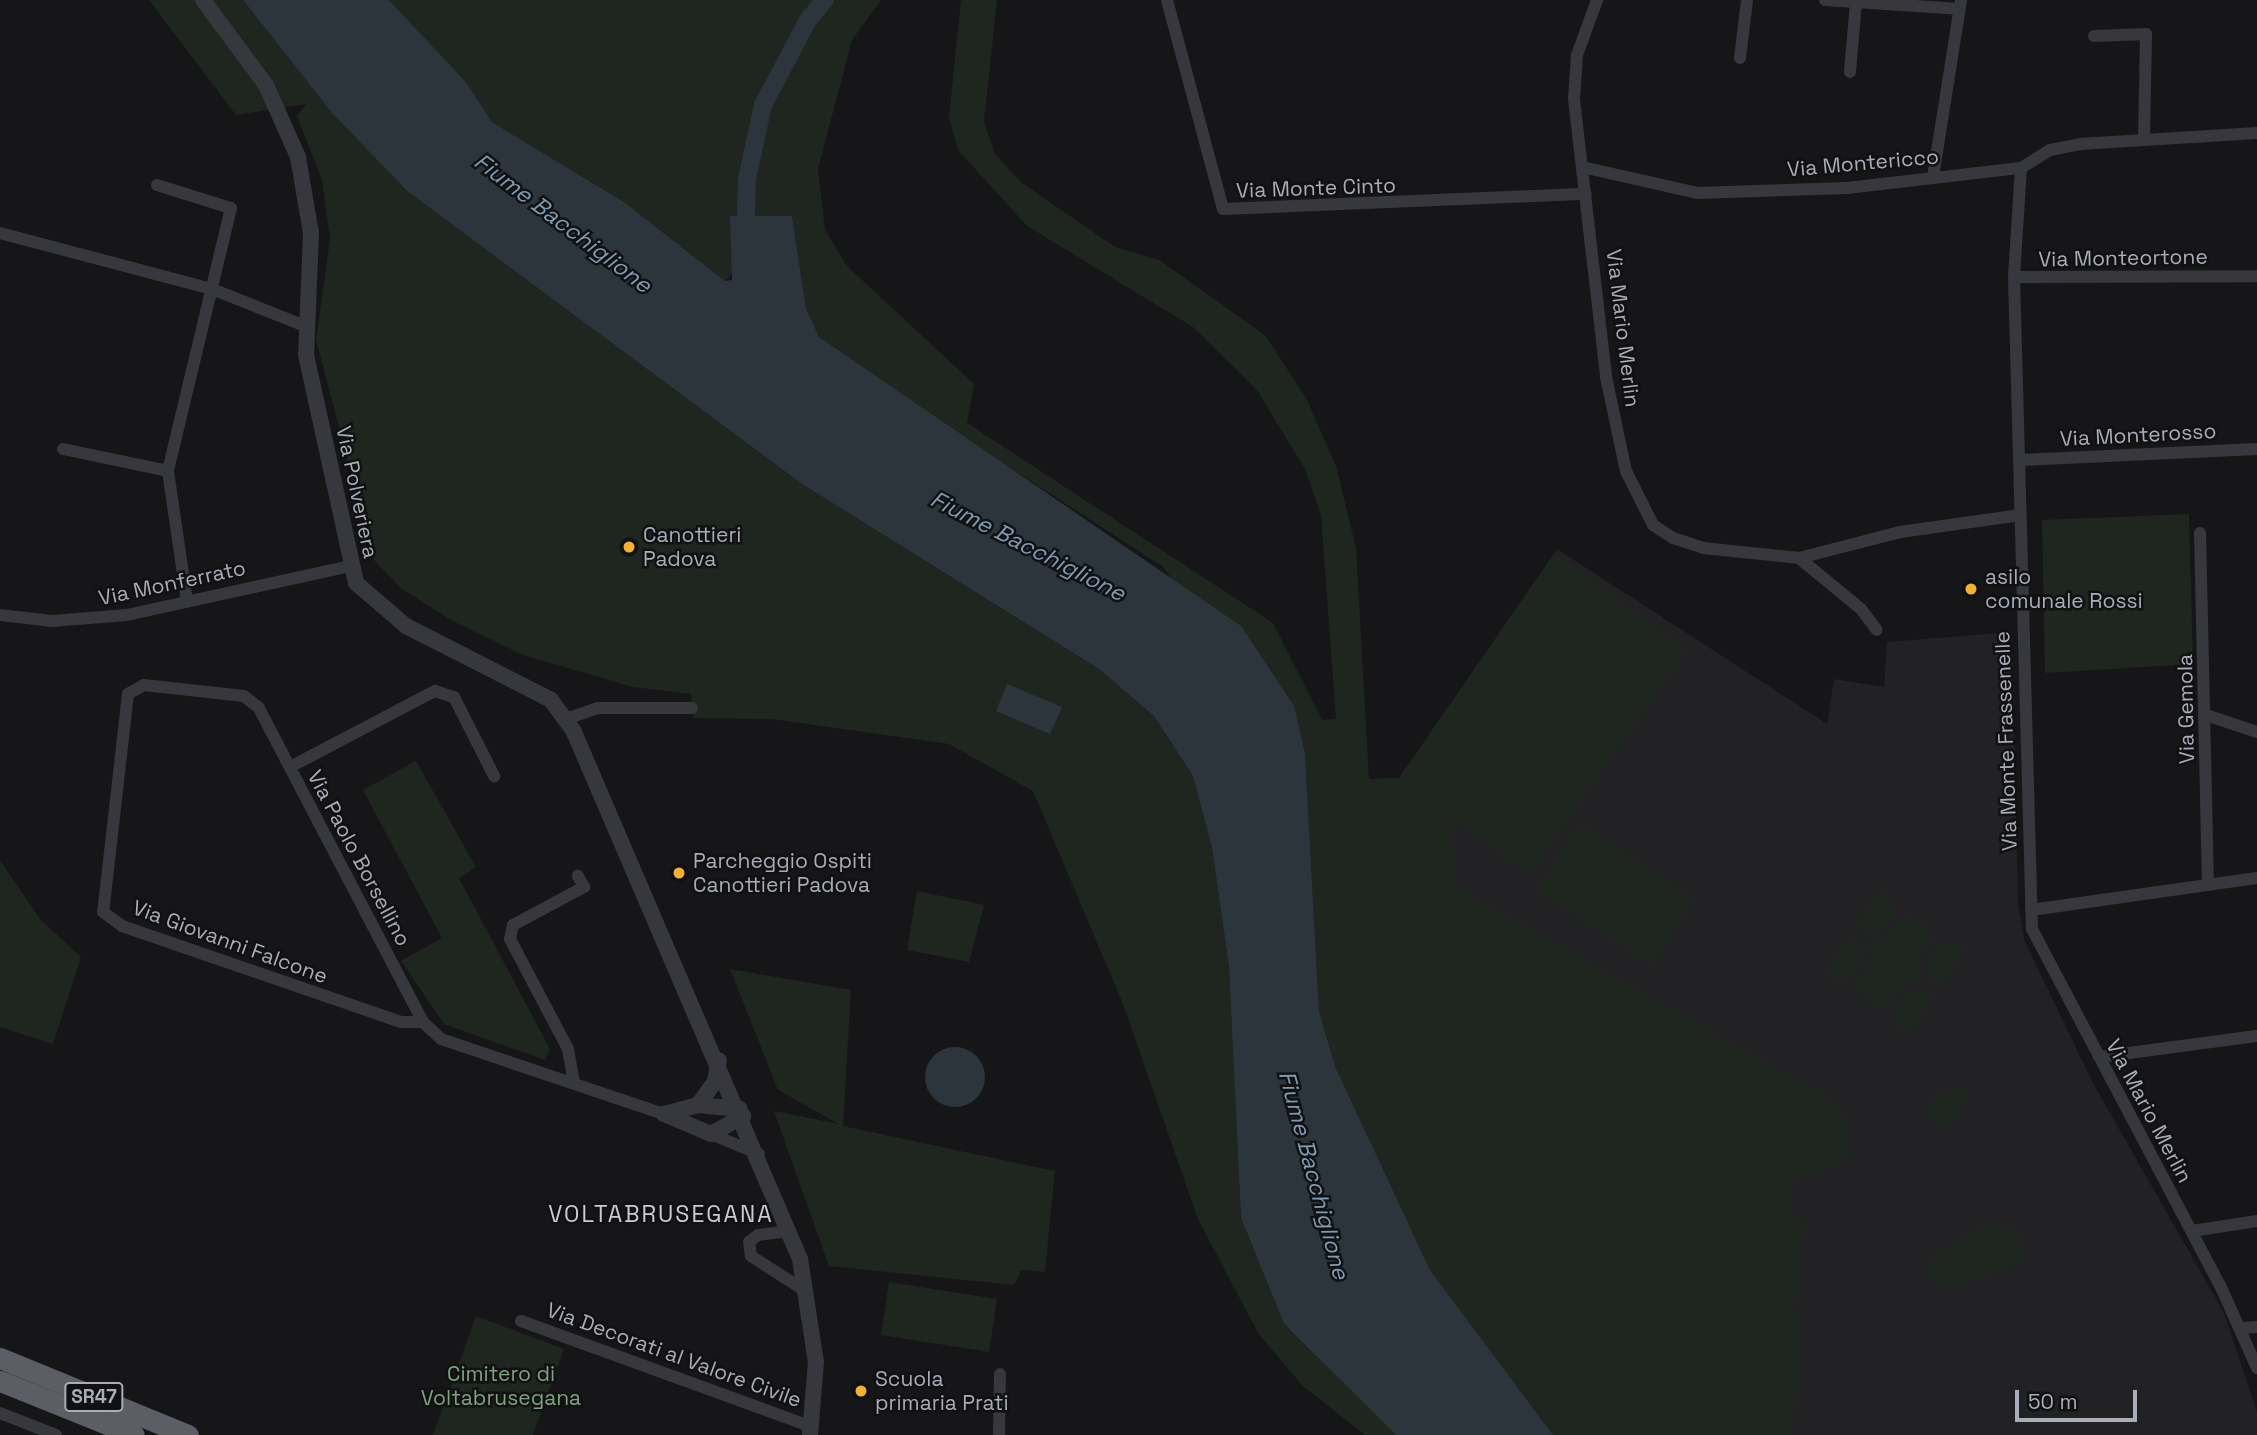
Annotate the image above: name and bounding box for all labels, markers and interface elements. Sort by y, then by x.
street label: Via Montericco [1786,144,1940,182]
water label: Fiume Bacchiglione [469,147,657,299]
street label: Via Monte Cinto [1236,173,1396,203]
street label: Via Monteortone [2038,244,2208,272]
street label: Via Mario Merlin [1601,248,1645,408]
street label: Via Monterosso [2059,418,2217,452]
street label: Via Polveriera [331,424,383,560]
water label: Fiume Bacchiglione [926,485,1130,607]
place label: Canottieri Padova [643,522,741,572]
marker: Canottieri Padova [621,539,637,555]
street label: Via Monferrato [96,555,248,611]
place label: asilo comunale Rossi [1985,564,2143,614]
marker: asilo comunale Rossi [1963,581,1979,597]
street label: Via Monte Frassenelle [1990,631,2022,851]
street label: Via Gemola [2172,654,2200,764]
street label: Via Paolo Borsellino [302,766,416,950]
place label: Parcheggio Ospiti Canottieri Padova [693,848,872,898]
marker: Parcheggio Ospiti Canottieri Padova [671,865,687,881]
street label: Via Giovanni Falcone [129,895,331,989]
street label: Via Mario Merlin [2101,1035,2197,1187]
water label: Fiume Bacchiglione [1273,1068,1355,1282]
district label: VOLTABRUSEGANA [550,1200,772,1228]
street label: Via Decorati al Valore Civile [543,1297,805,1413]
park label: Cimitero di Voltabrusegana [421,1361,581,1411]
place label: Scuola primaria Prati [875,1366,1009,1416]
scale bar [2019,1376,2142,1420]
road number: SR47 [64,1382,124,1413]
marker: Scuola primaria Prati [853,1383,869,1399]
text: 50 m [2028,1388,2078,1415]

